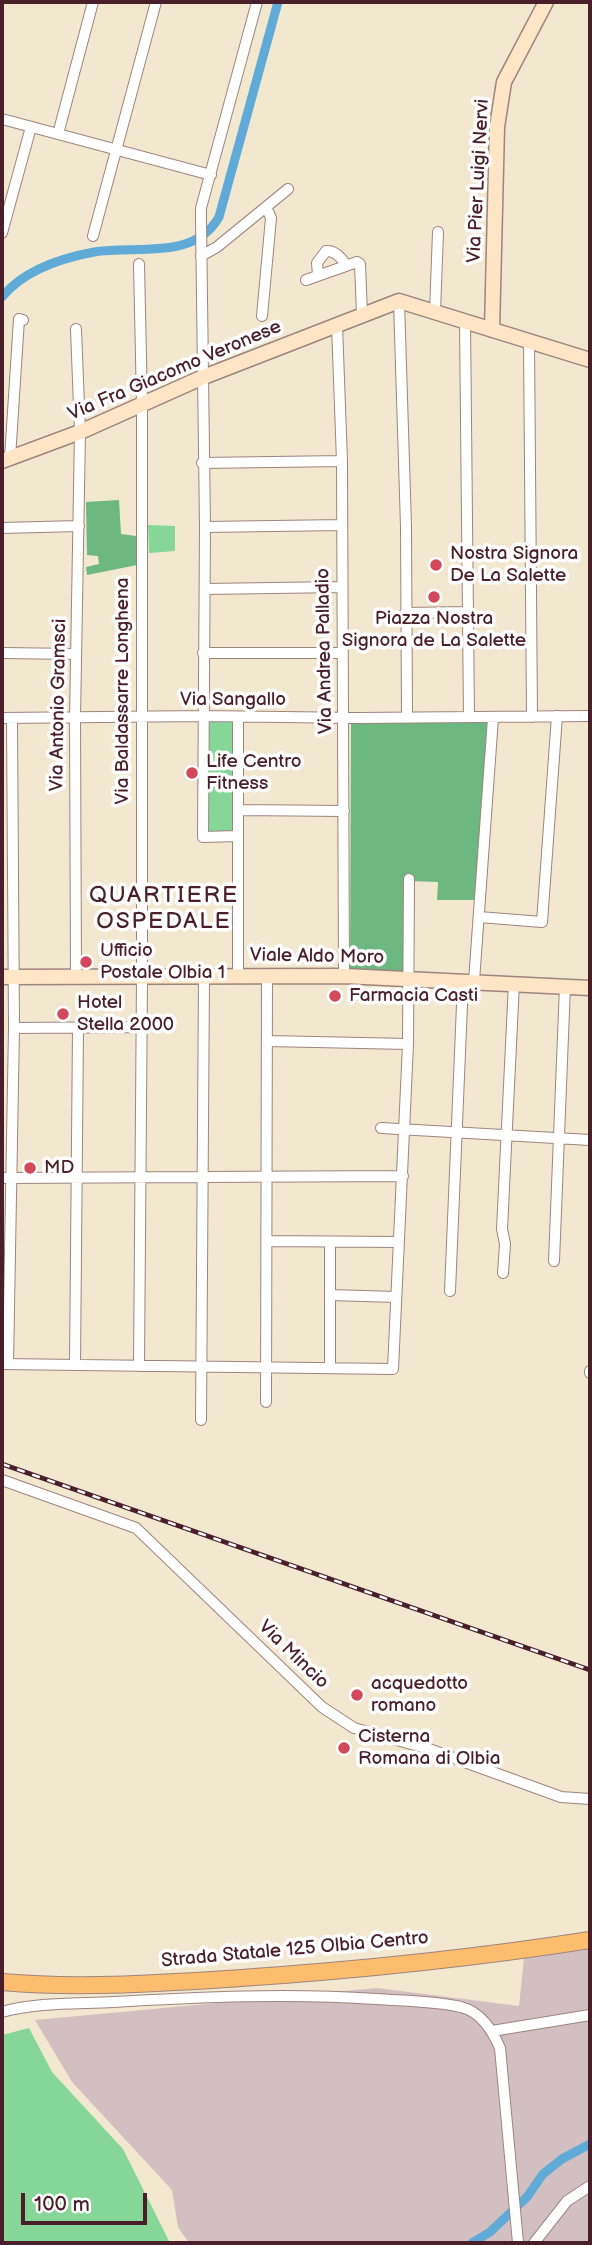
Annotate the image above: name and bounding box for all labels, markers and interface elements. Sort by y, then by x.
street label: Via Pier Luigi Nervi [463,98,495,264]
street label: Via Fra Giacomo Veronese [65,316,285,426]
place label: Nostra Signora De La Salette [450,543,578,587]
marker: Nostra Signora De La Salette [428,557,444,573]
street label: Via Andrea Palladio [312,568,338,734]
street label: Via Baldassarre Longhena [112,578,134,804]
marker: Piazza Nostra Signora de La Salette [426,589,442,605]
place label: Piazza Nostra Signora de La Salette [342,608,526,652]
street label: Via Antonio Gramsci [46,618,72,792]
street label: Via Sangallo [180,689,286,711]
place label: Life Centro Fitness [206,751,302,795]
marker: Life Centro Fitness [184,765,200,781]
district label: QUARTIERE OSPEDALE [90,882,238,936]
place label: Ufficio Postale Olbia 1 [100,940,225,984]
street label: Viale Aldo Moro [250,944,384,970]
marker: Ufficio Postale Olbia 1 [78,954,94,970]
place label: Farmacia Casti [349,985,478,1007]
marker: Farmacia Casti [327,988,343,1004]
place label: Hotel Stella 2000 [77,992,174,1036]
marker: Hotel Stella 2000 [55,1006,71,1022]
place label: MD [44,1157,74,1179]
marker: MD [22,1160,38,1176]
street label: Via Mincio [253,1616,333,1694]
place label: acquedotto romano [371,1673,468,1717]
marker: acquedotto romano [349,1687,365,1703]
place label: Cisterna Romana di Olbia [358,1726,500,1770]
marker: Cisterna Romana di Olbia [336,1740,352,1756]
street label: Strada Statale 125 Olbia Centro [160,1927,430,1973]
scale bar [24,2178,150,2222]
text: 100 m [34,2192,90,2217]

